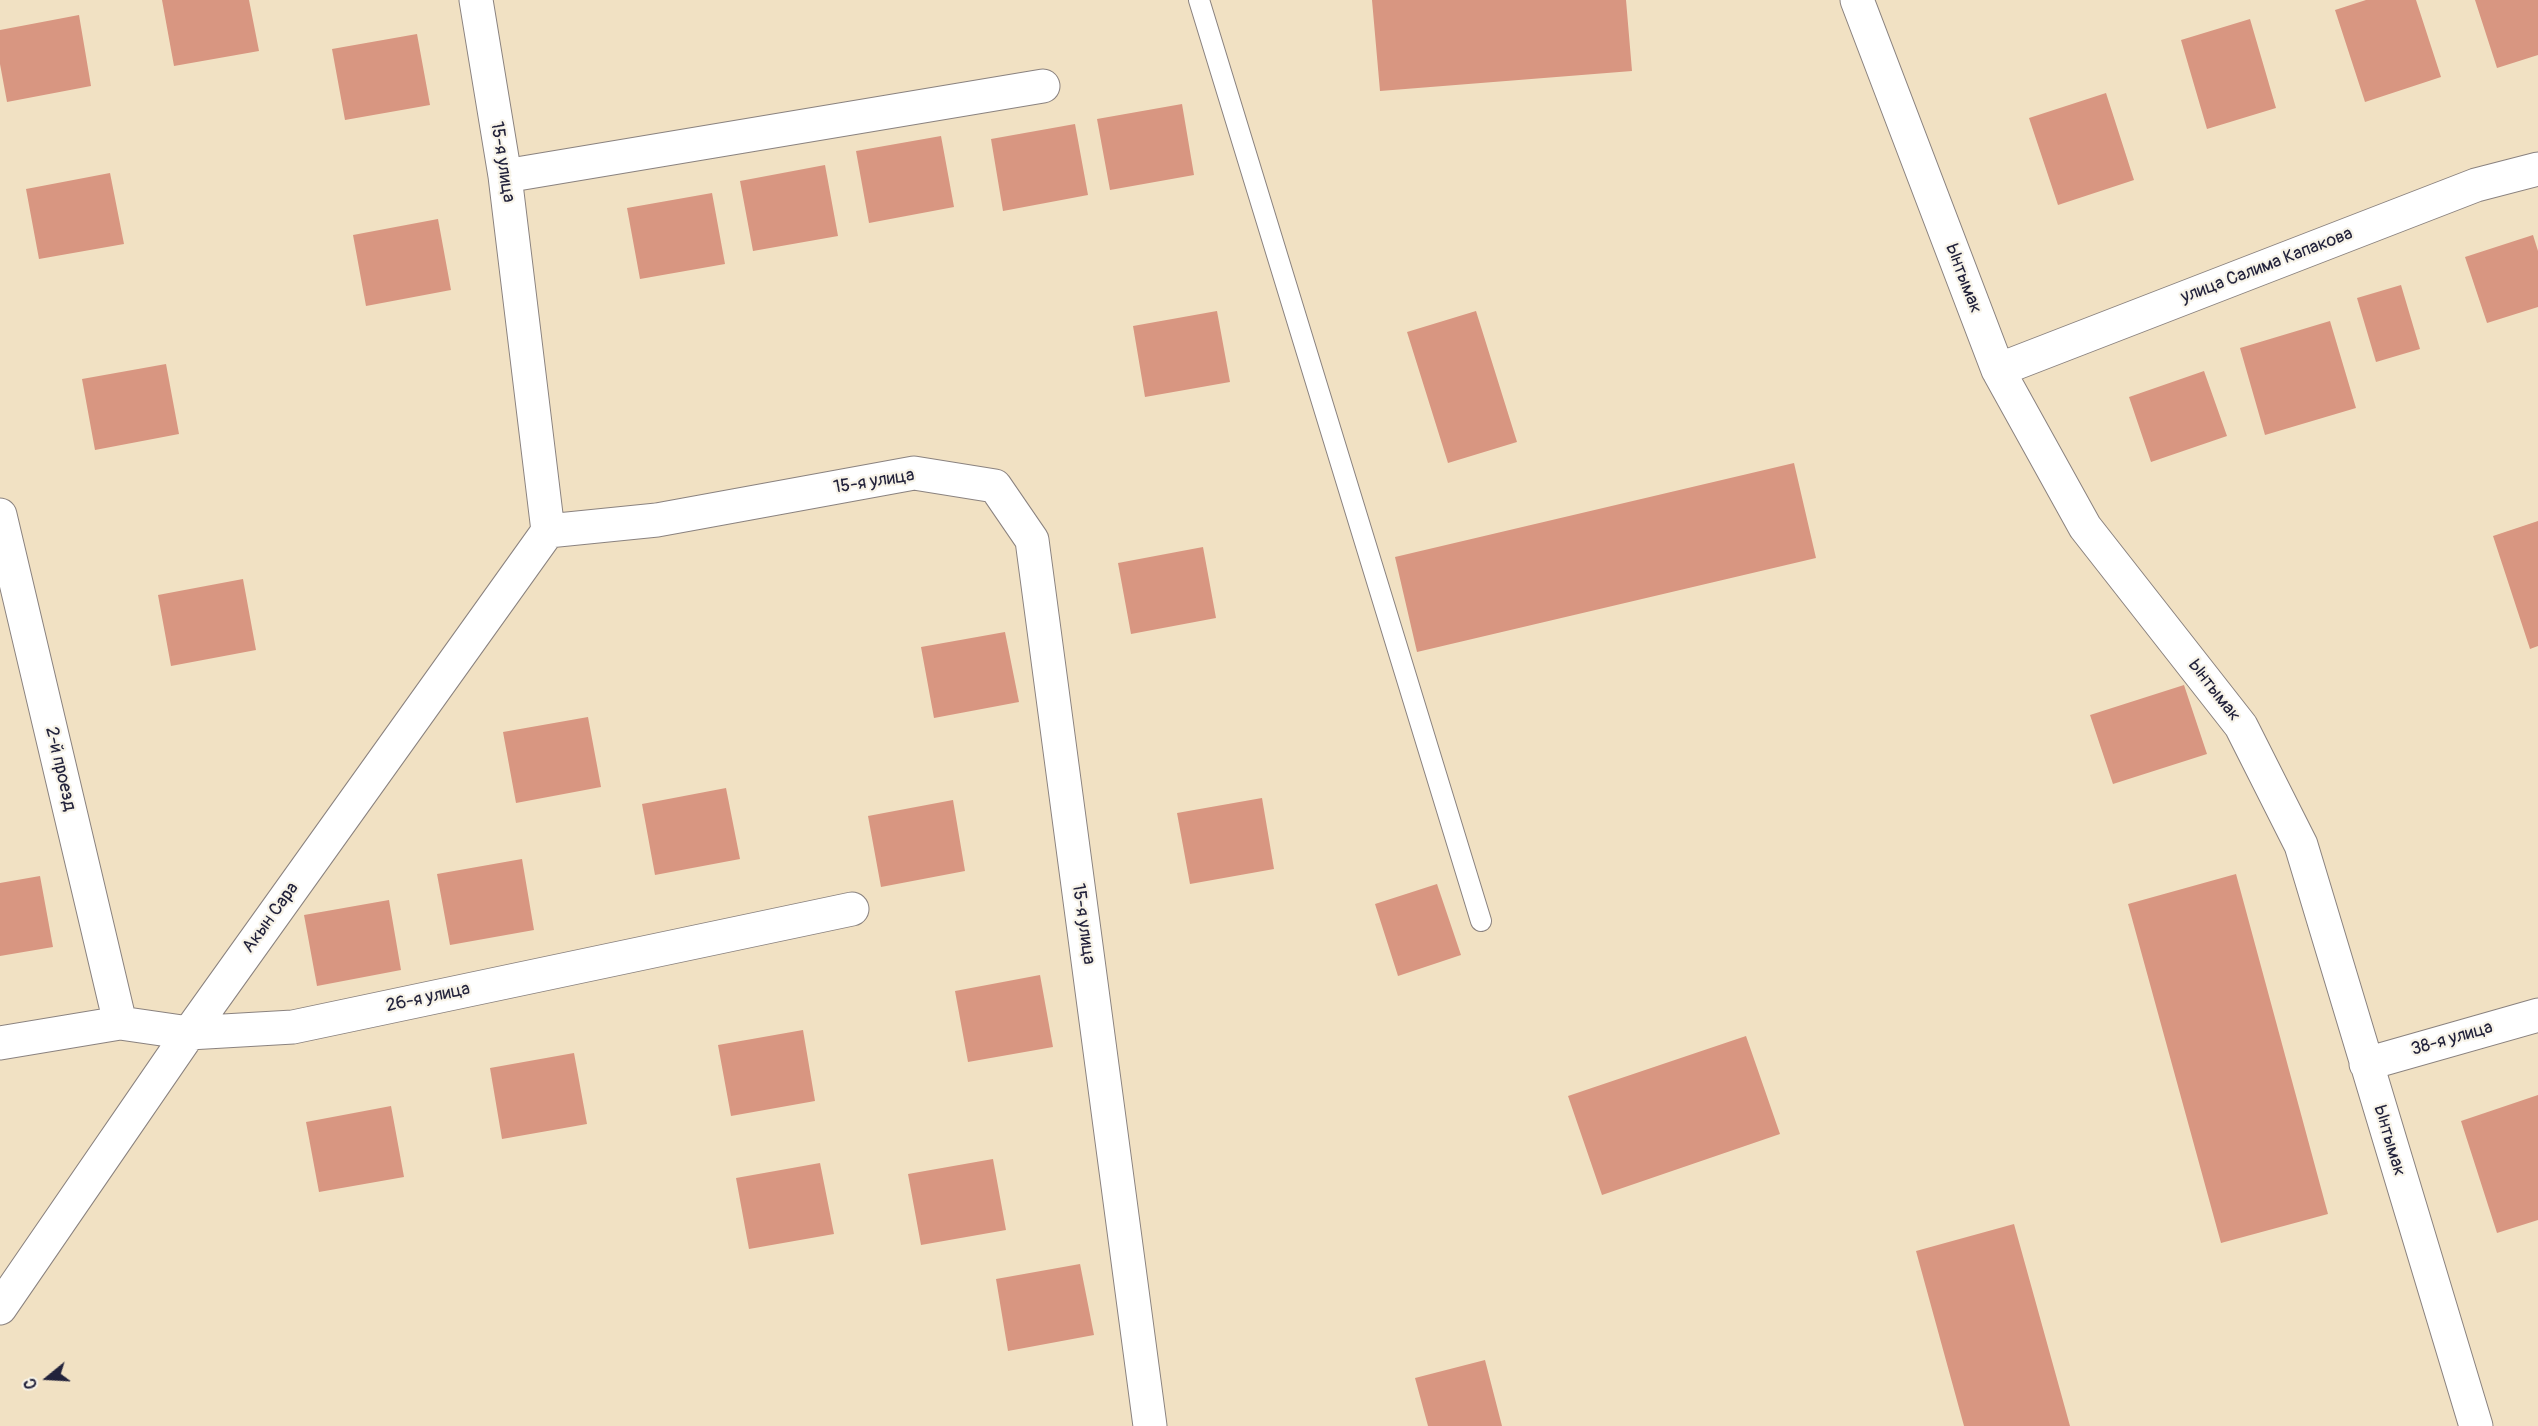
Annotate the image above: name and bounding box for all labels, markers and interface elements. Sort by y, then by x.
street label: 15-я улица [485,120,519,204]
street label: улица Салима Капакова [2178,223,2356,309]
street label: Ынтымак [1940,241,1986,317]
street label: 15-я улица [832,465,916,499]
street label: Ынтымак [2183,656,2245,726]
street label: 2-й проезд [40,725,80,813]
street label: Акын Сара [238,879,304,957]
street label: 15-я улица [1067,882,1099,966]
street label: 26-я улица [384,979,472,1017]
street label: 38-я улица [2409,1017,2495,1061]
street label: Ынтымак [2368,1103,2410,1179]
north arrow [18,1348,78,1408]
text: С [20,1376,42,1391]

